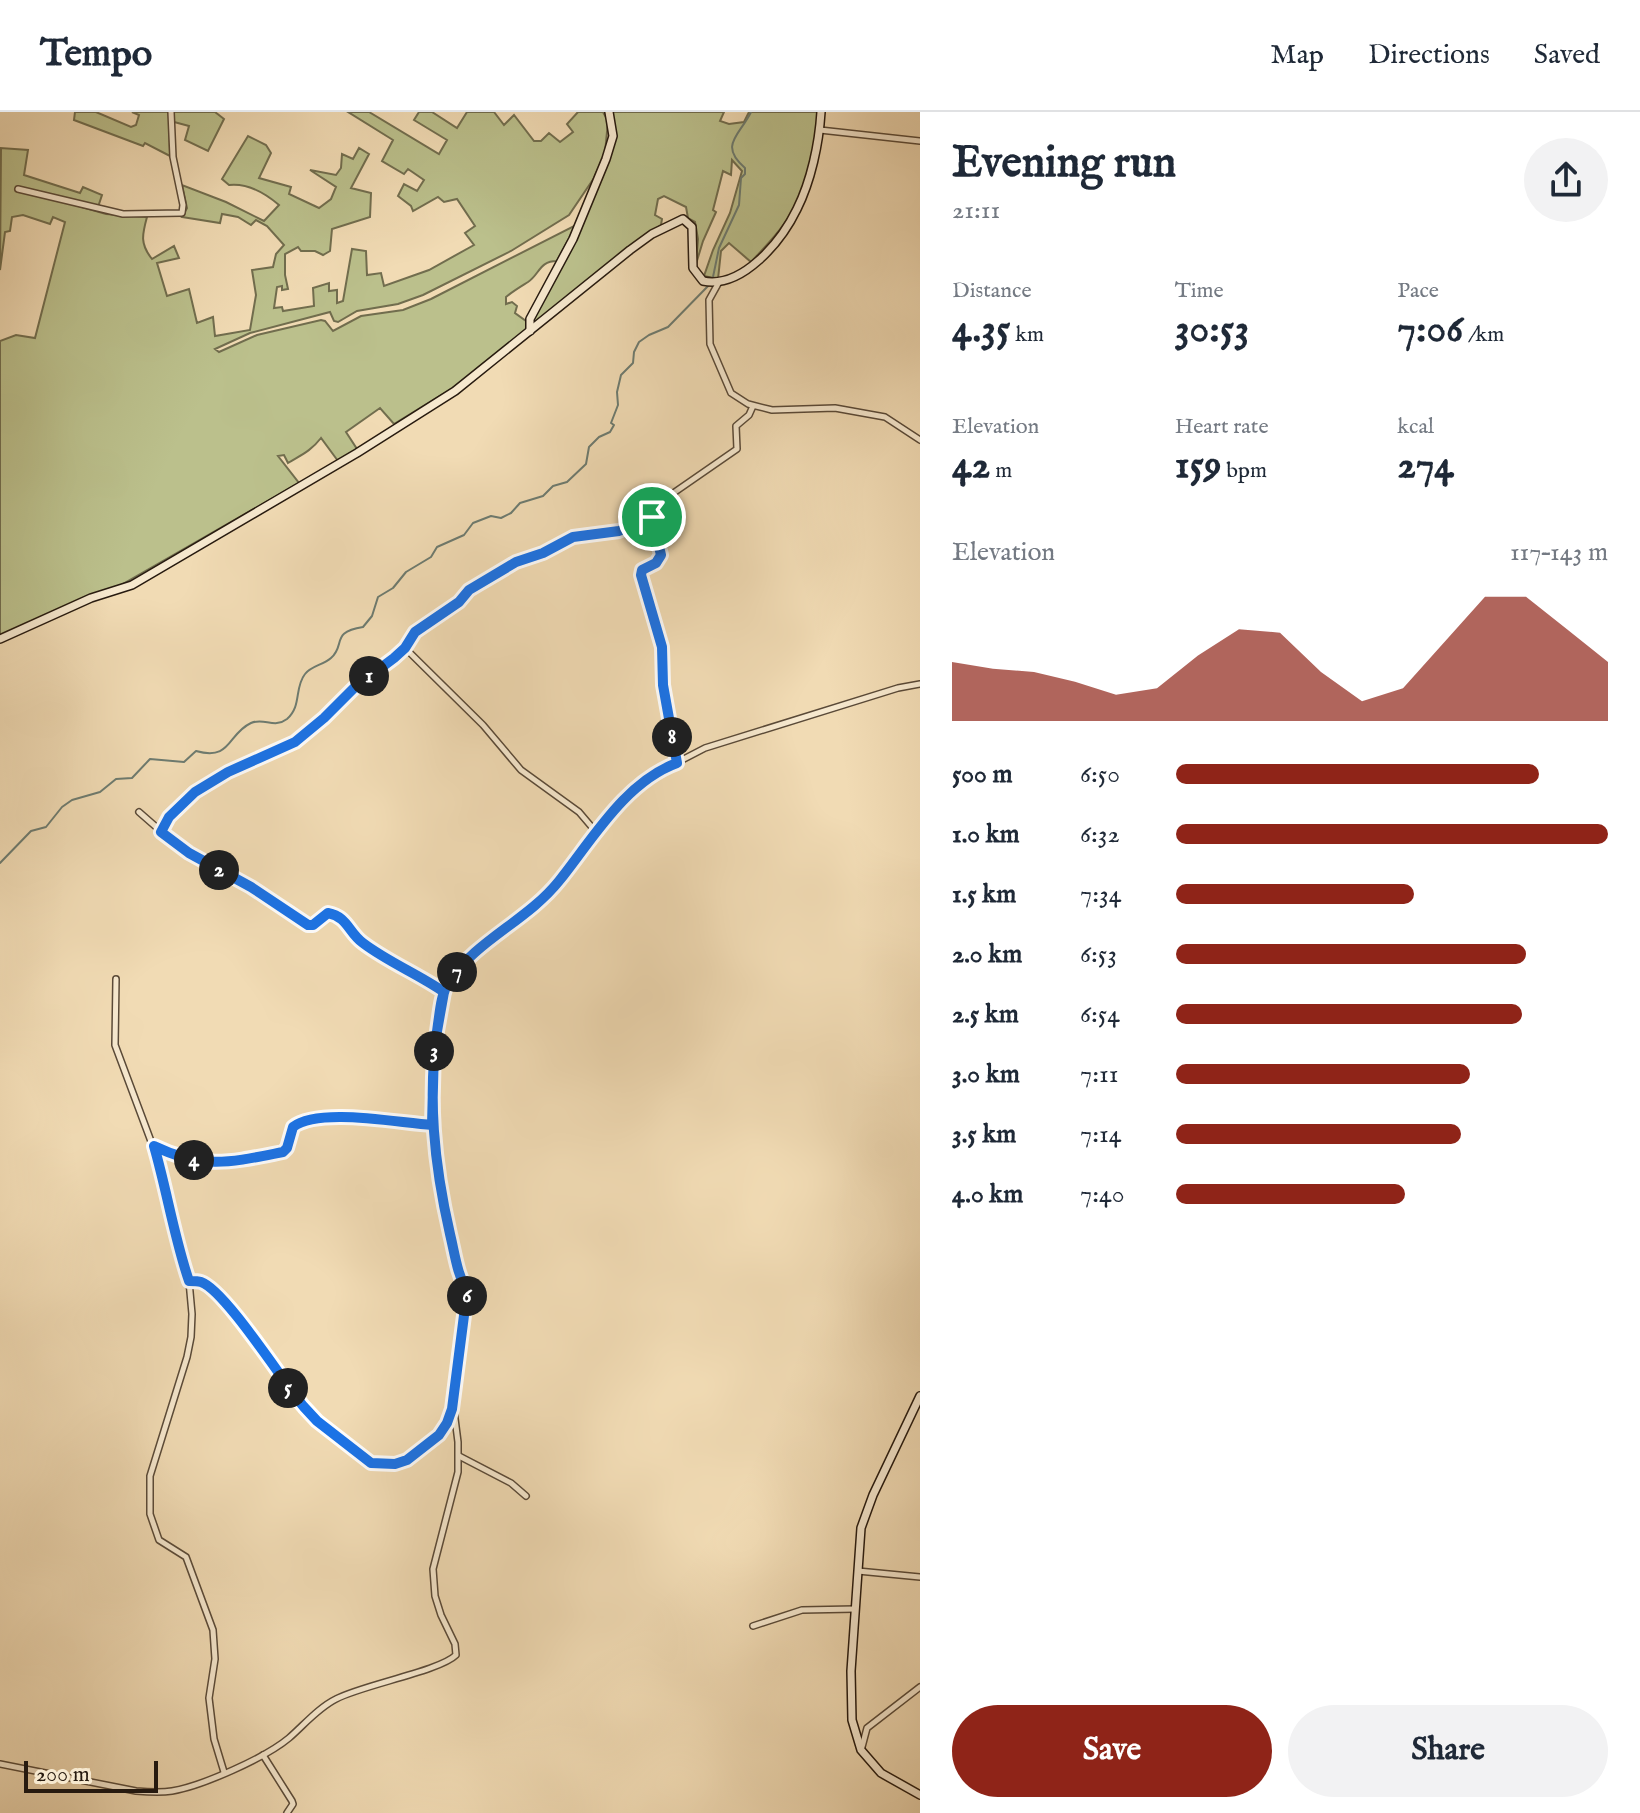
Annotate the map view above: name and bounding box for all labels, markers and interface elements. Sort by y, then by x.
text: Tempo [40,31,152,79]
text: Map [1270,38,1324,73]
text: Directions [1368,38,1490,73]
text: Saved [1534,38,1600,73]
text: Evening run [952,136,1176,192]
button: share [1524,138,1608,222]
text: 21:11 [952,194,1000,227]
text: Distance [952,277,1032,305]
text: Time [1175,277,1224,305]
text: Pace [1397,277,1439,305]
text: 4.35 [952,305,1011,356]
text: 30:53 [1175,305,1249,356]
text: 7:06 [1397,305,1463,356]
text: km [1011,321,1044,349]
text: /km [1463,321,1504,349]
text: Elevation [952,413,1039,441]
text: Heart rate [1175,413,1269,441]
text: kcal [1397,413,1434,441]
text: 42 [952,441,990,492]
text: 159 [1175,441,1222,492]
text: 274 [1397,441,1454,492]
text: m [990,457,1012,485]
text: bpm [1222,457,1267,485]
pin [618,483,686,551]
icon: arrive [630,495,674,539]
text: Elevation [952,536,1055,569]
text: 117–143 m [1510,536,1608,569]
pin: 1 [349,656,389,696]
text: 1 [365,662,373,690]
pin: 8 [652,717,692,757]
text: 8 [668,723,676,751]
text: 500 m [952,758,1013,791]
text: 6:50 [1080,758,1120,791]
text: 1.0 km [952,818,1020,851]
text: 6:32 [1080,818,1120,851]
pin: 2 [199,850,239,890]
text: 2 [214,856,224,884]
text: 1.5 km [952,878,1016,911]
text: 7:34 [1080,878,1121,911]
text: 2.0 km [952,938,1022,971]
text: 6:53 [1080,938,1117,971]
pin: 7 [437,952,477,992]
text: 7 [452,958,462,986]
text: 2.5 km [952,998,1019,1031]
text: 6:54 [1080,998,1120,1031]
pin: 3 [414,1031,454,1071]
text: 3 [430,1037,438,1065]
text: 3.0 km [952,1058,1020,1091]
text: 7:11 [1080,1058,1118,1091]
text: 3.5 km [952,1118,1016,1151]
text: 7:14 [1080,1118,1121,1151]
pin: 4 [174,1140,214,1180]
text: 4 [189,1146,199,1174]
text: 4.0 km [952,1178,1023,1211]
text: 7:40 [1080,1178,1125,1211]
pin: 6 [447,1276,487,1316]
text: 6 [462,1282,472,1310]
pin: 5 [268,1368,308,1408]
text: 5 [284,1374,292,1402]
button: Save [952,1705,1272,1797]
button: Share [1288,1705,1608,1797]
scale bar [24,1757,158,1793]
text: 200 m [36,1761,90,1789]

